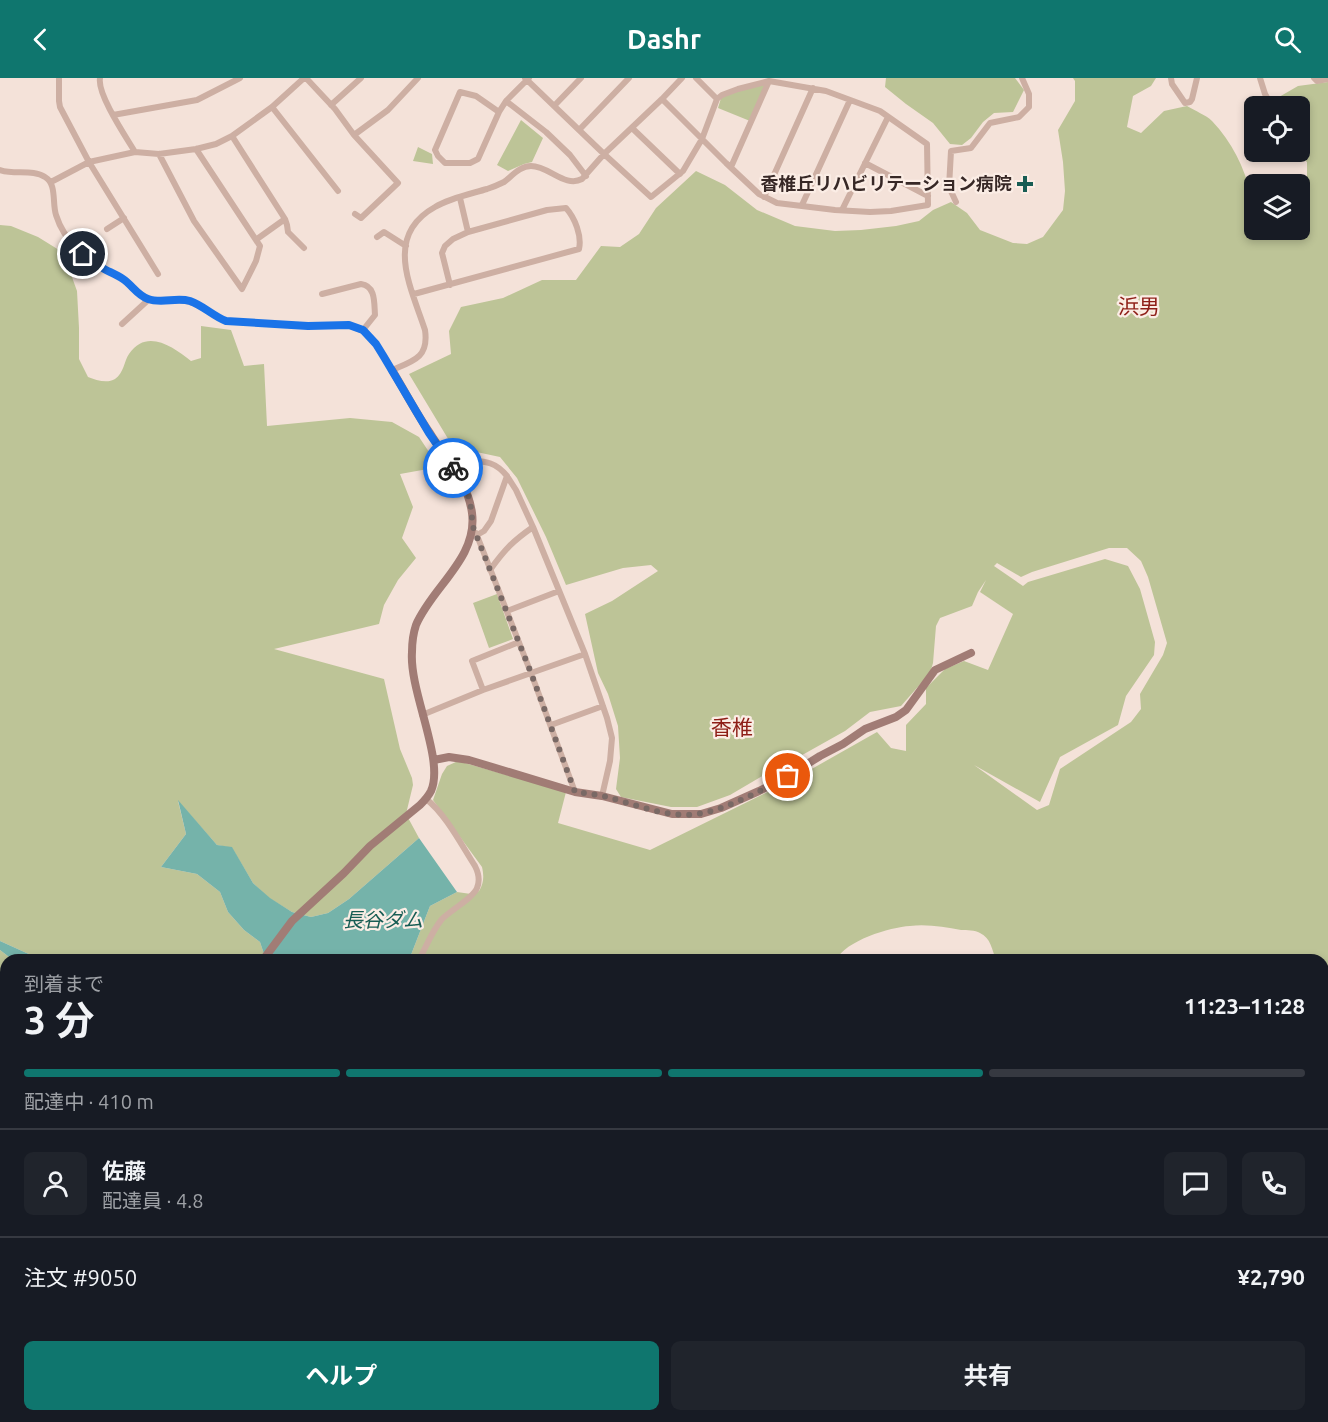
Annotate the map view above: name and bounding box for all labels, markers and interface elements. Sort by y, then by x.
icon: back [24,23,57,56]
icon: search [1271,23,1304,56]
text: Dashr [627,24,701,54]
map controls [1244,96,1310,240]
button: locate [1244,96,1310,162]
place label: 香椎丘リハビリテーション病院 [760,173,1012,193]
button: layers [1244,174,1310,240]
marker: 香椎丘リハビリテーション病院 [1016,175,1034,193]
pin [57,228,108,279]
icon: home [66,237,99,270]
district label: 浜男 [1118,294,1160,318]
courier [423,438,483,498]
icon: bike [437,452,470,485]
district label: 香椎 [711,715,753,739]
pin [762,750,813,801]
icon: bag [771,759,804,792]
water label: 長谷ダム [343,908,423,931]
text: 到着まで [24,972,104,995]
text: 11:23–11:28 [1184,993,1305,1018]
text: 3 分 [24,998,94,1041]
text: 配達中 · 410 m [24,1090,154,1113]
button: person [24,1152,87,1215]
button: chat [1164,1152,1227,1215]
button: phone [1242,1152,1305,1215]
text: 佐藤 [102,1158,146,1183]
text: 配達員 · 4.8 [102,1189,204,1212]
text: ¥2,790 [1238,1264,1305,1289]
text: 注文 #9050 [24,1265,137,1290]
button: ヘルプ [24,1341,659,1410]
button: 共有 [671,1341,1305,1410]

